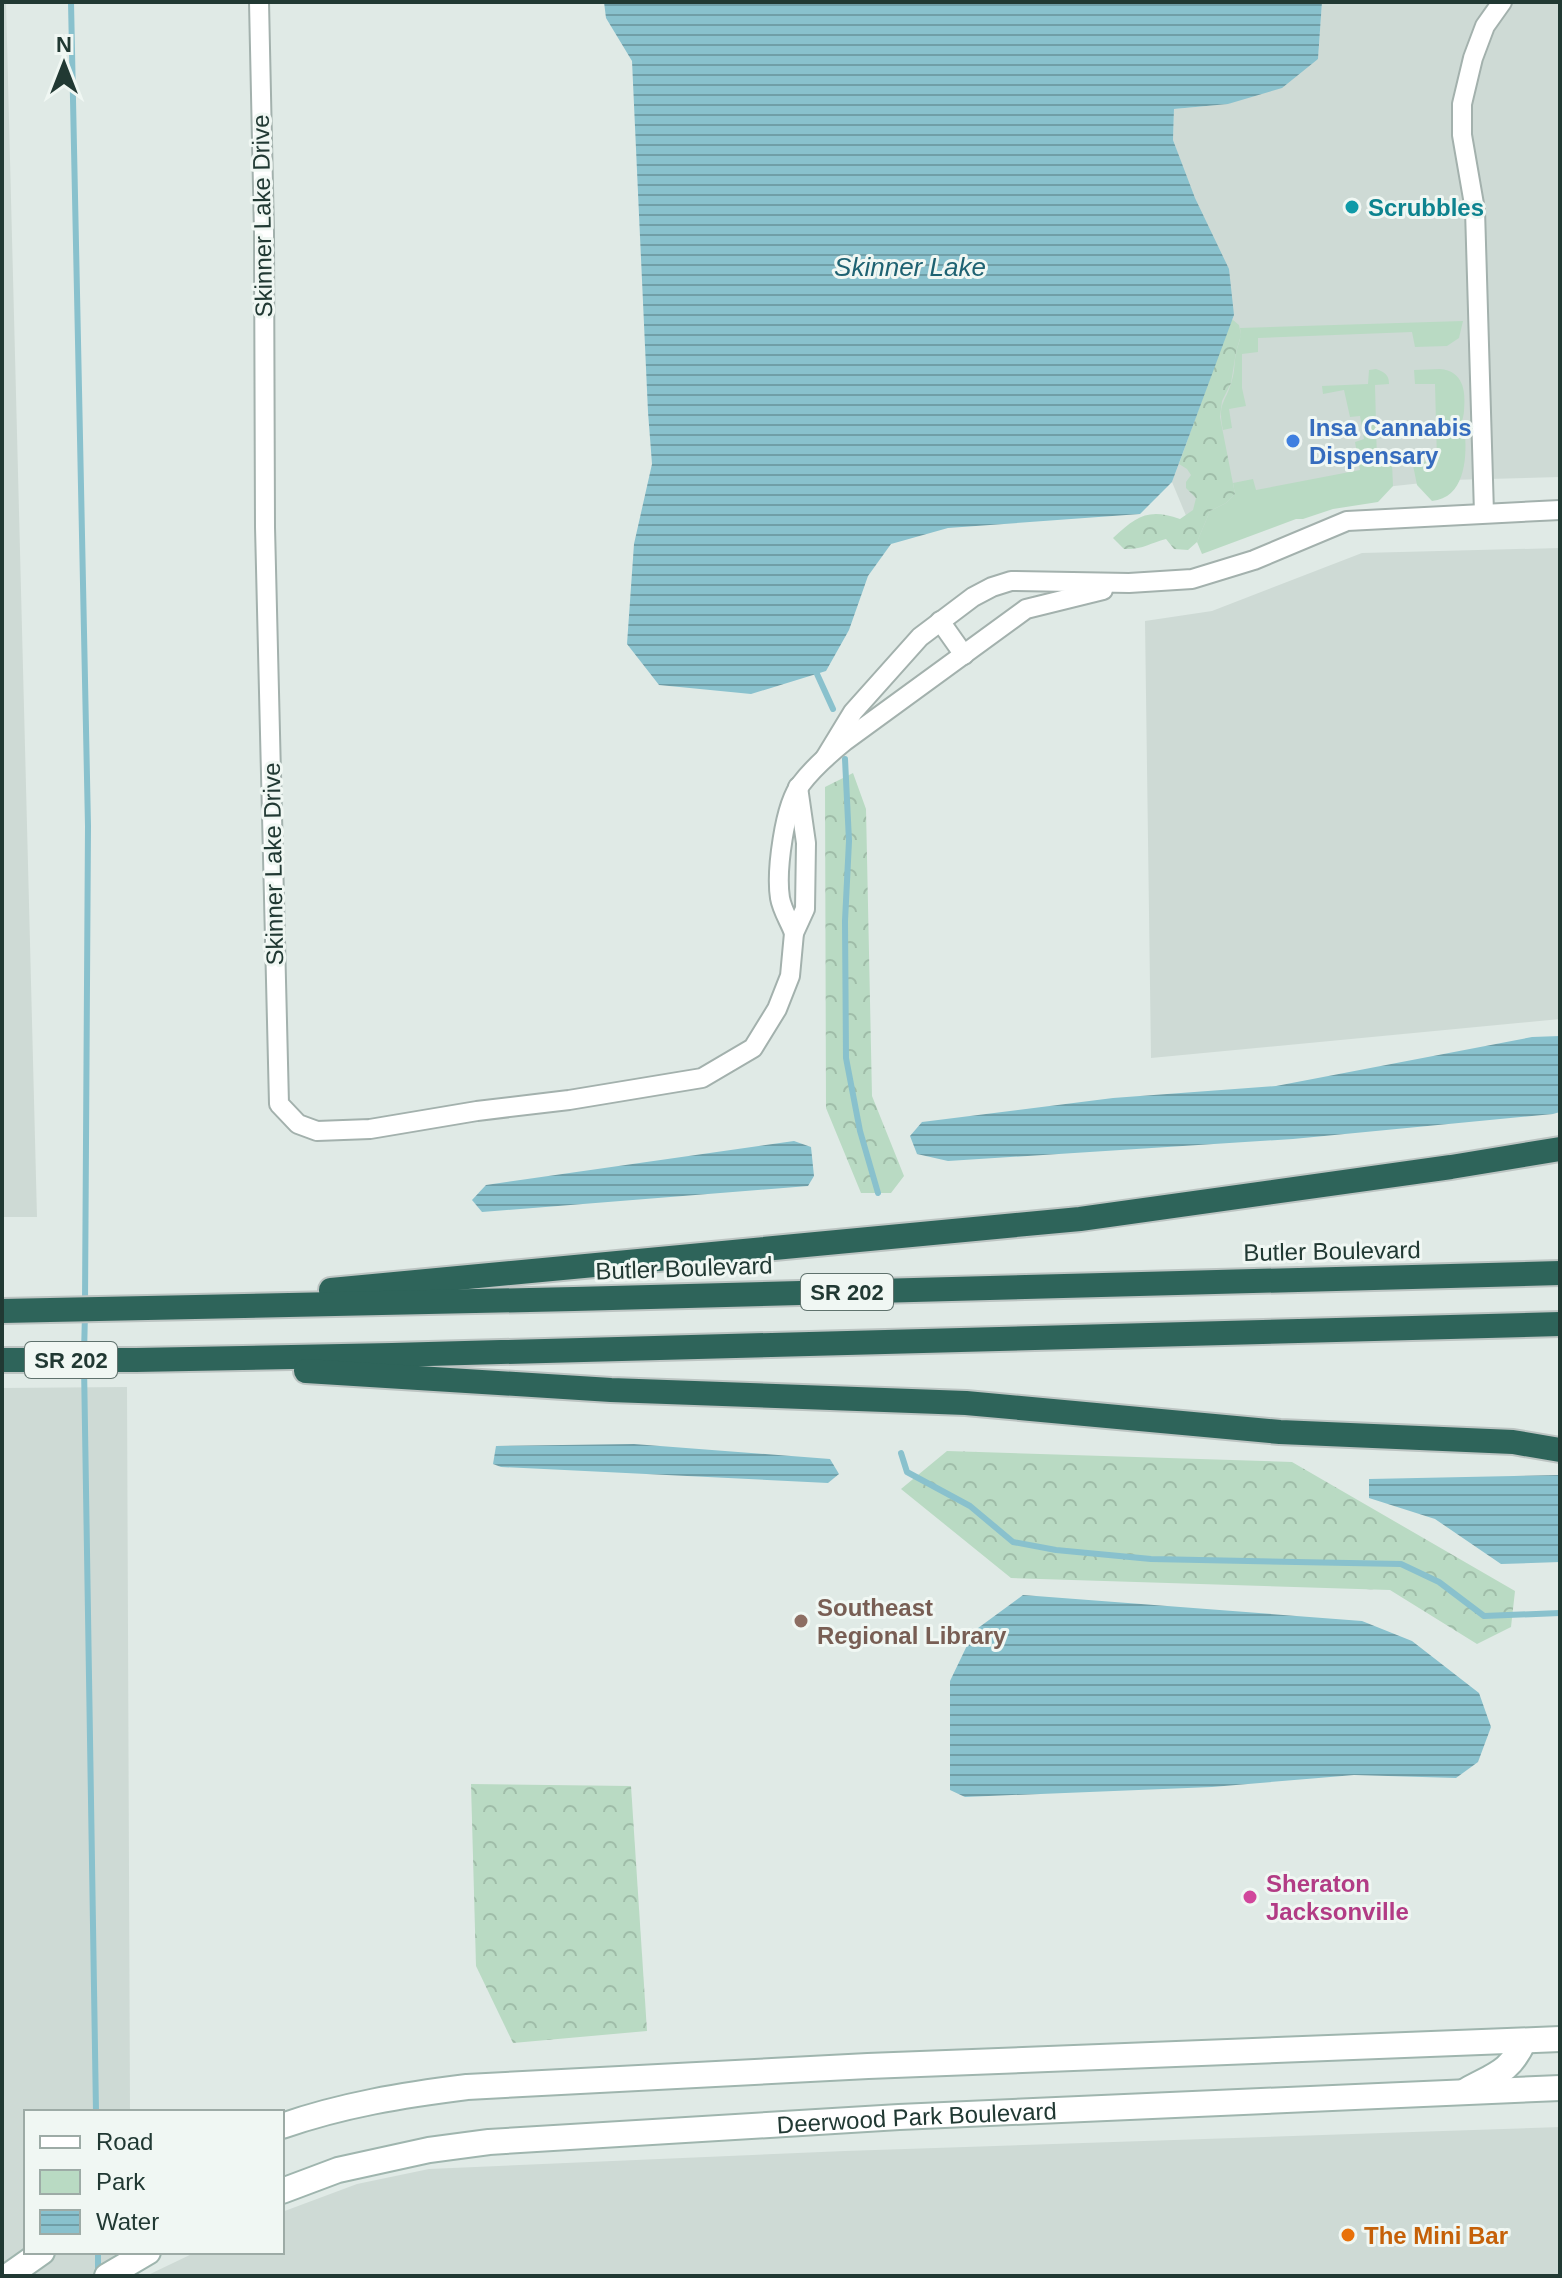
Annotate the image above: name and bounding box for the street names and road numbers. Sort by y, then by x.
street label: Skinner Lake Drive [247,114,277,318]
street label: Skinner Lake Drive [258,762,288,966]
street label: Butler Boulevard [1243,1236,1421,1266]
street label: Butler Boulevard [595,1251,773,1285]
road number: SR 202 [801,1274,893,1310]
road number: SR 202 [25,1342,117,1378]
street label: Deerwood Park Boulevard [776,2097,1057,2138]

